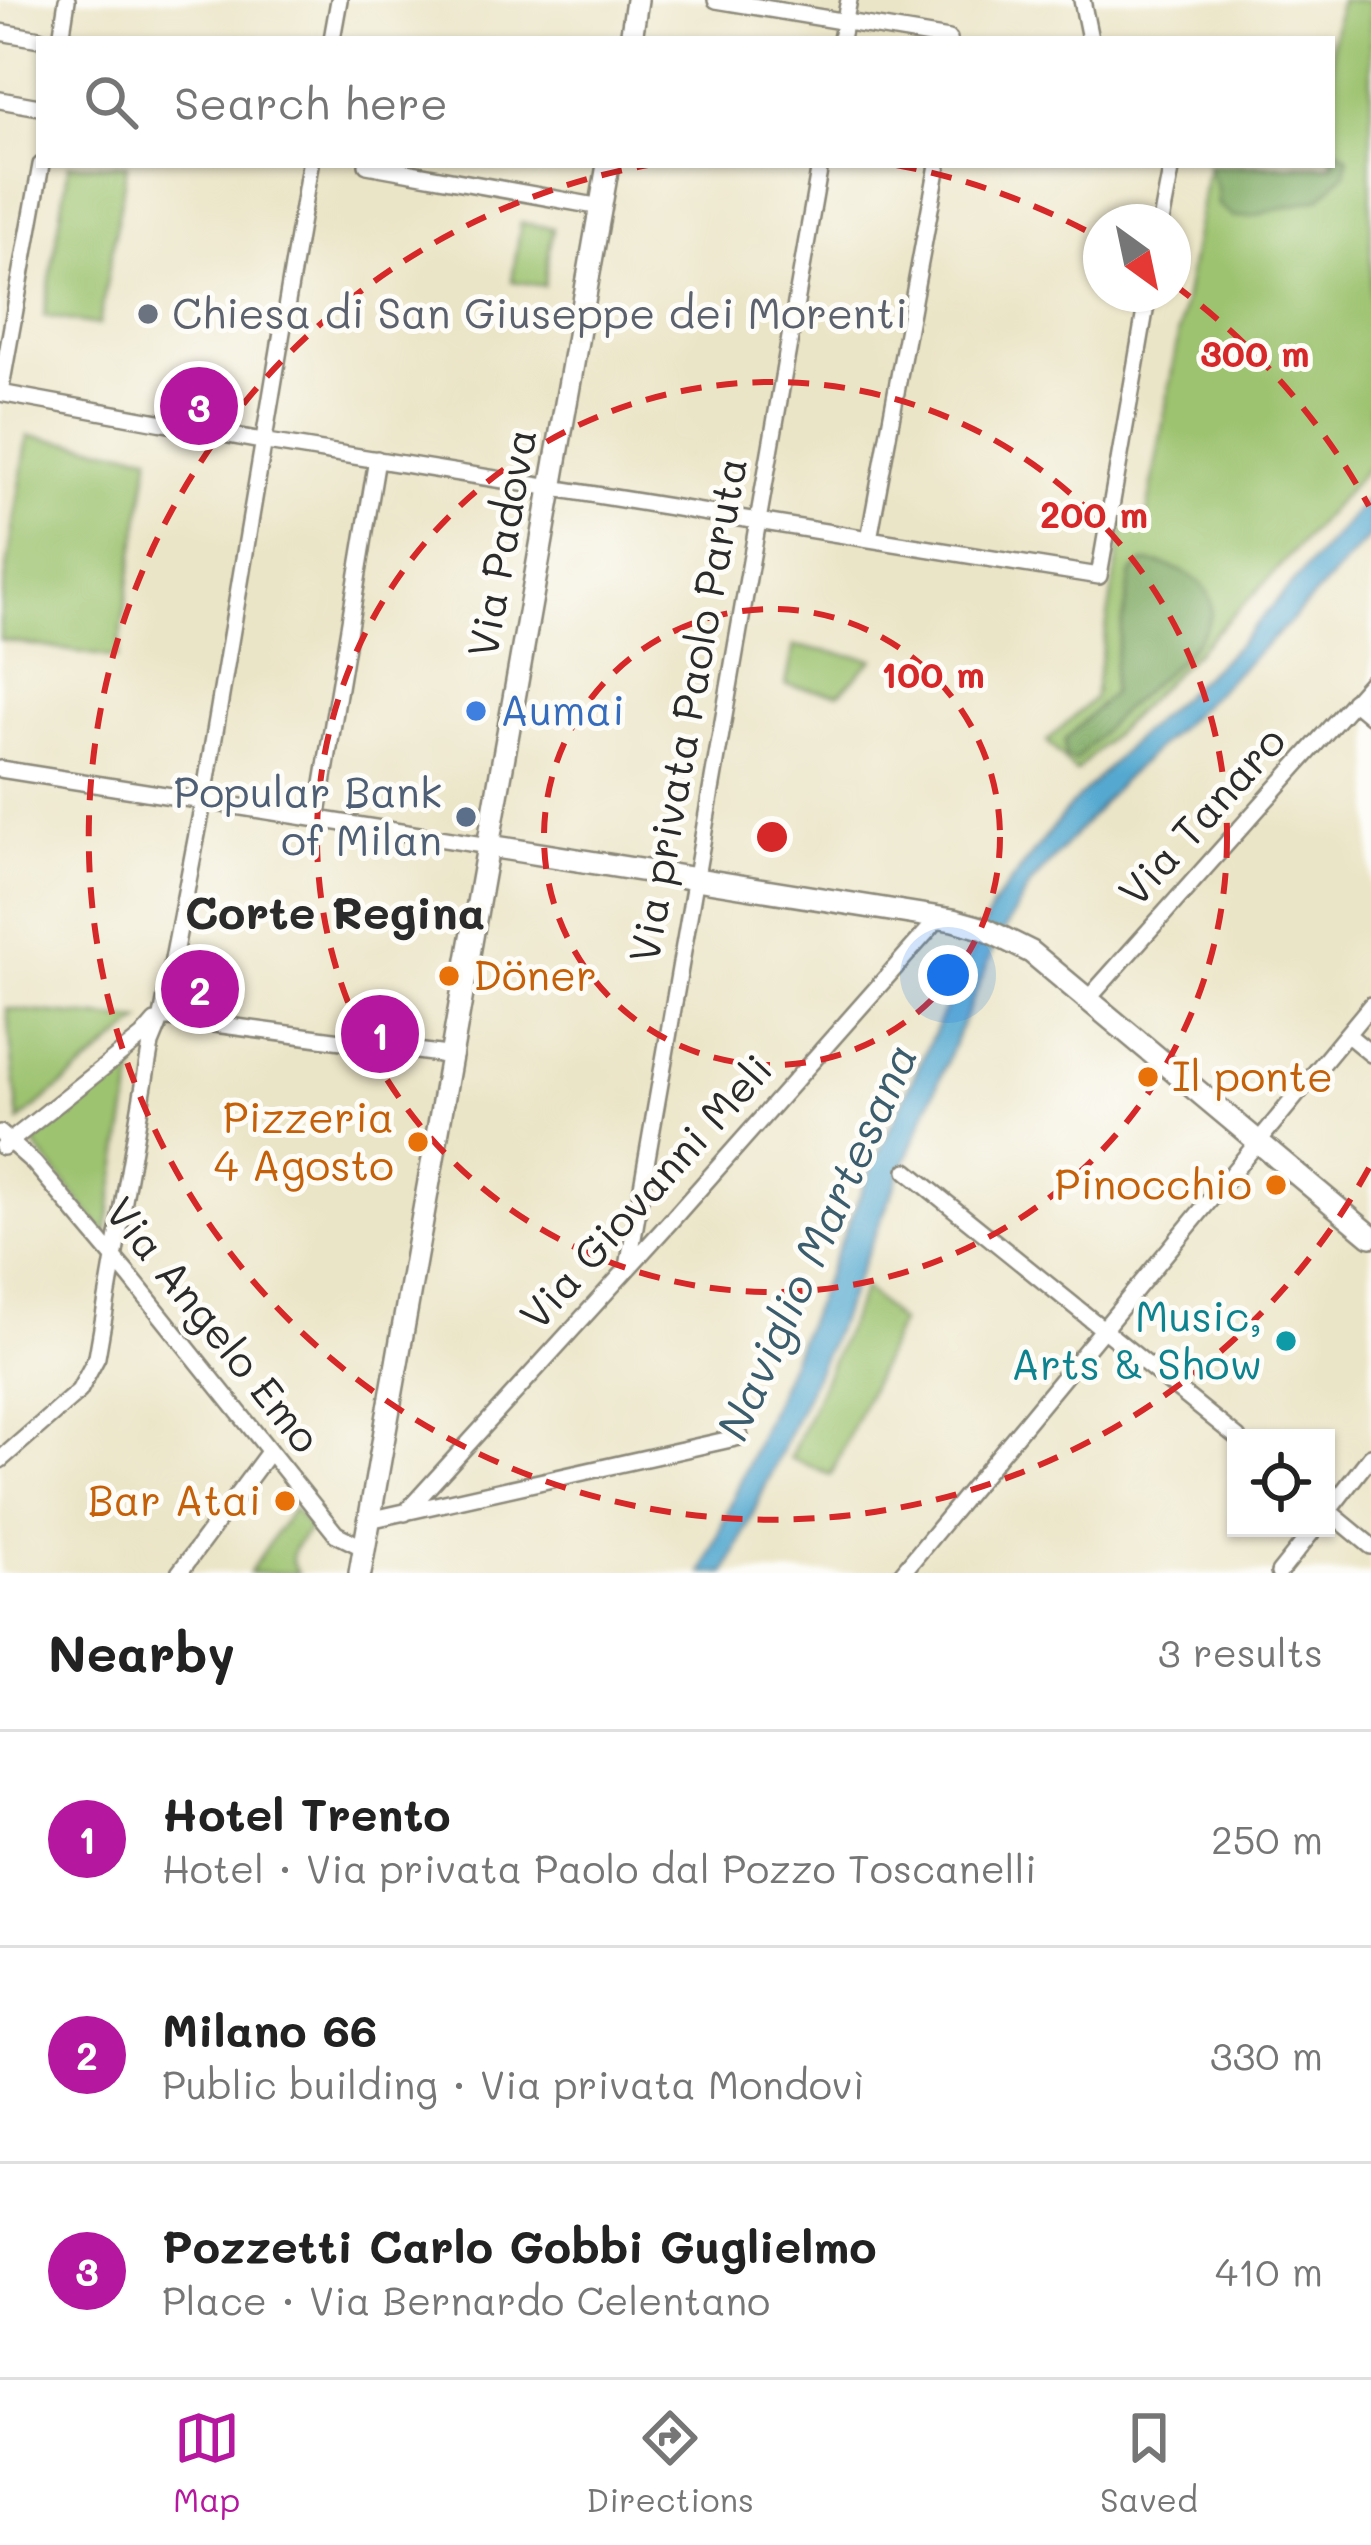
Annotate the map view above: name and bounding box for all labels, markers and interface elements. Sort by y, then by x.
search box [36,36,1335,168]
icon: search [78,69,144,135]
text: Search here [174,73,448,131]
north arrow [1083,204,1191,312]
place label: Chiesa di San Giuseppe dei Morenti [172,285,908,340]
marker: Chiesa di San Giuseppe dei Morenti [135,301,161,327]
text: 300 m [1200,329,1310,376]
pin: 3 [160,361,238,451]
street label: Via Padova [453,424,548,661]
street label: Via privata Paolo Paruta [615,453,758,967]
text: 200 m [1040,490,1148,537]
text: 100 m [881,650,985,697]
place label: Aumai [500,682,625,737]
marker: Aumai [463,698,489,724]
street label: Via Tanaro [1105,713,1296,917]
place label: Popular Bank of Milan [173,764,442,867]
marker: Popular Bank of Milan [453,804,479,830]
centre of rings [751,816,793,858]
district label: Corte Regina [185,882,485,941]
pin: 2 [161,944,239,1034]
your location [918,945,978,1005]
place label: Döner [473,947,597,1002]
marker: Döner [436,963,462,989]
pin: 1 [341,989,419,1079]
water label: Naviglio Martesana [702,1034,929,1449]
street label: Via Giovanni Meli [507,1042,783,1340]
place label: Il ponte [1172,1048,1333,1103]
marker: Il ponte [1135,1064,1161,1090]
place label: Pizzeria 4 Agosto [214,1089,394,1192]
marker: Pizzeria 4 Agosto [405,1129,431,1155]
place label: Pinocchio [1054,1156,1252,1211]
marker: Pinocchio [1263,1172,1289,1198]
street label: Via Angelo Emo [94,1185,334,1463]
place label: Music, Arts & Show [1011,1288,1262,1391]
marker: Music, Arts & Show [1273,1328,1299,1354]
map controls [1227,1429,1335,1537]
button: locate [1227,1429,1335,1537]
place label: Bar Atai [88,1472,261,1527]
marker: Bar Atai [272,1488,298,1514]
text: Nearby [48,1618,235,1685]
text: 3 results [1158,1626,1323,1677]
text: Hotel Trento [162,1784,451,1842]
text: 1 [78,1813,96,1864]
text: 250 m [1211,1813,1323,1864]
text: Hotel · Via privata Paolo dal Pozzo Toscanelli [162,1842,1036,1893]
text: Milano 66 [162,2000,377,2058]
text: 2 [76,2029,98,2080]
text: 330 m [1210,2029,1323,2080]
text: Public building · Via privata Mondovì [162,2058,865,2109]
text: Pozzetti Carlo Gobbi Guglielmo [162,2216,876,2274]
text: 3 [75,2245,99,2296]
text: 410 m [1215,2245,1323,2296]
text: Place · Via Bernardo Celentano [162,2274,770,2325]
tab: Map [173,2405,240,2520]
tab: Directions [586,2405,754,2520]
tab: Saved [1100,2405,1198,2520]

